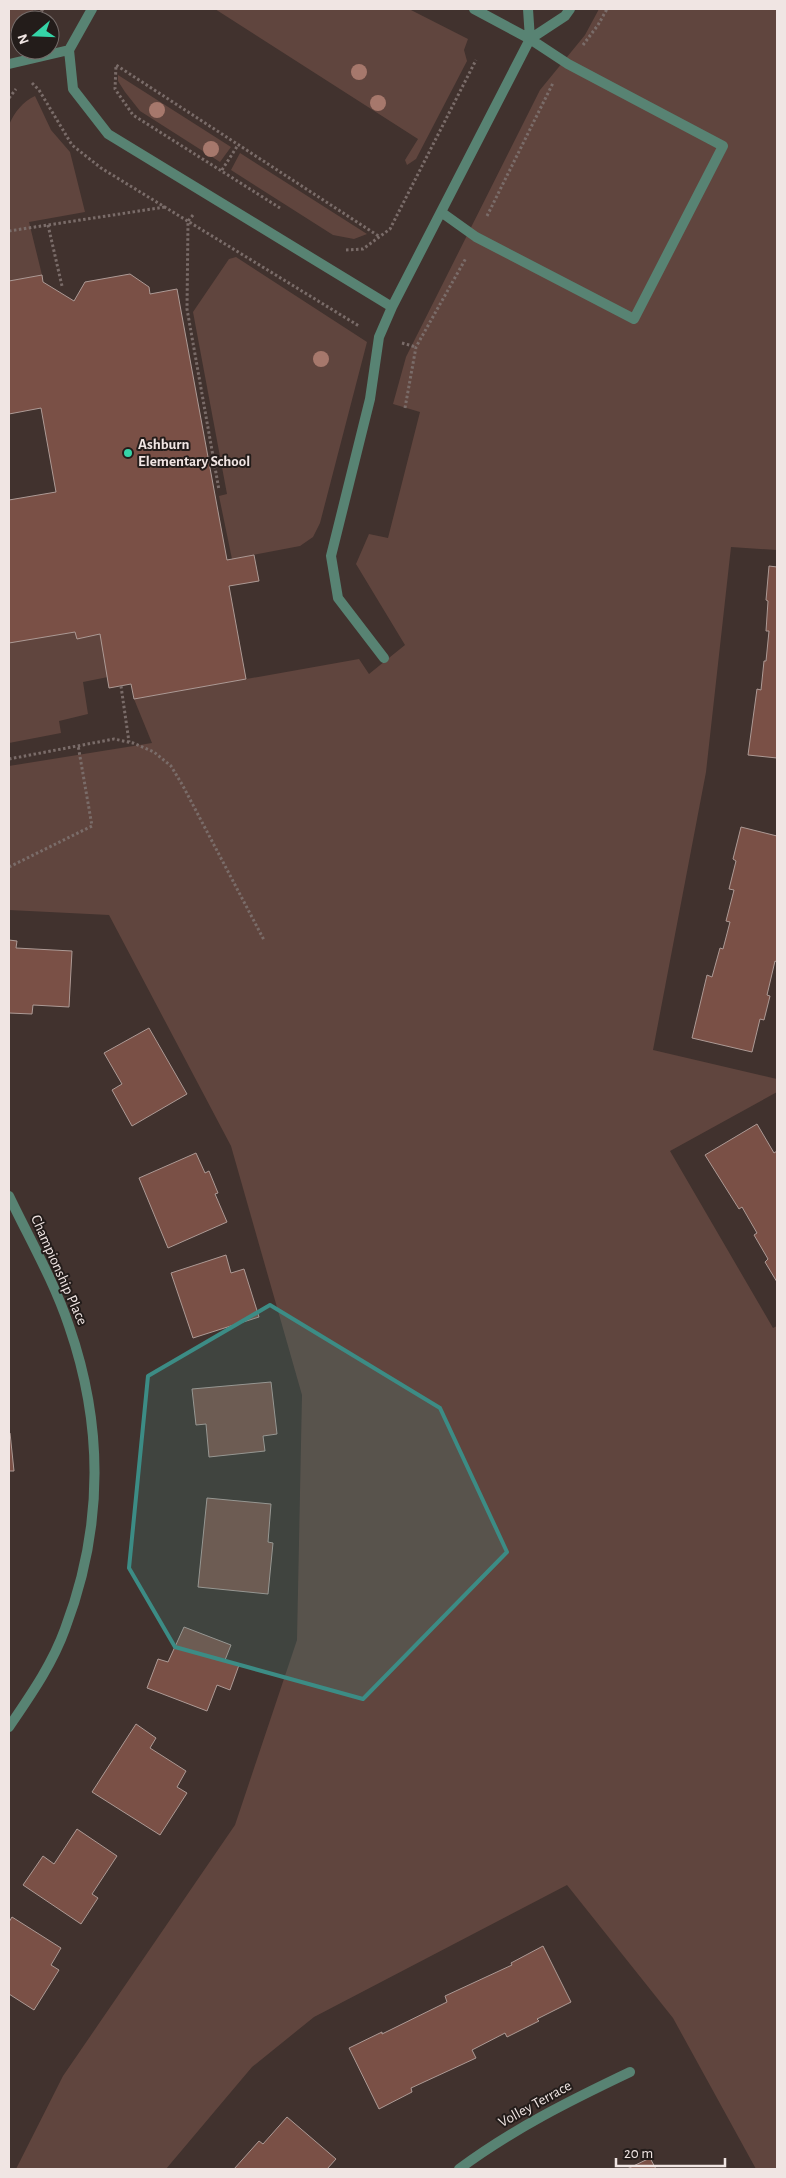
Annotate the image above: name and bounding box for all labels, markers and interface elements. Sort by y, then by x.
north arrow [10,10,60,60]
text: N [15,32,32,46]
place label: Ashburn Elementary School [138,437,250,469]
marker: Ashburn Elementary School [122,447,134,459]
street label: Championship Place [28,1213,90,1327]
street label: Volley Terrace [496,2078,574,2130]
scale bar [616,2136,725,2168]
text: 20 m [624,2146,653,2161]

